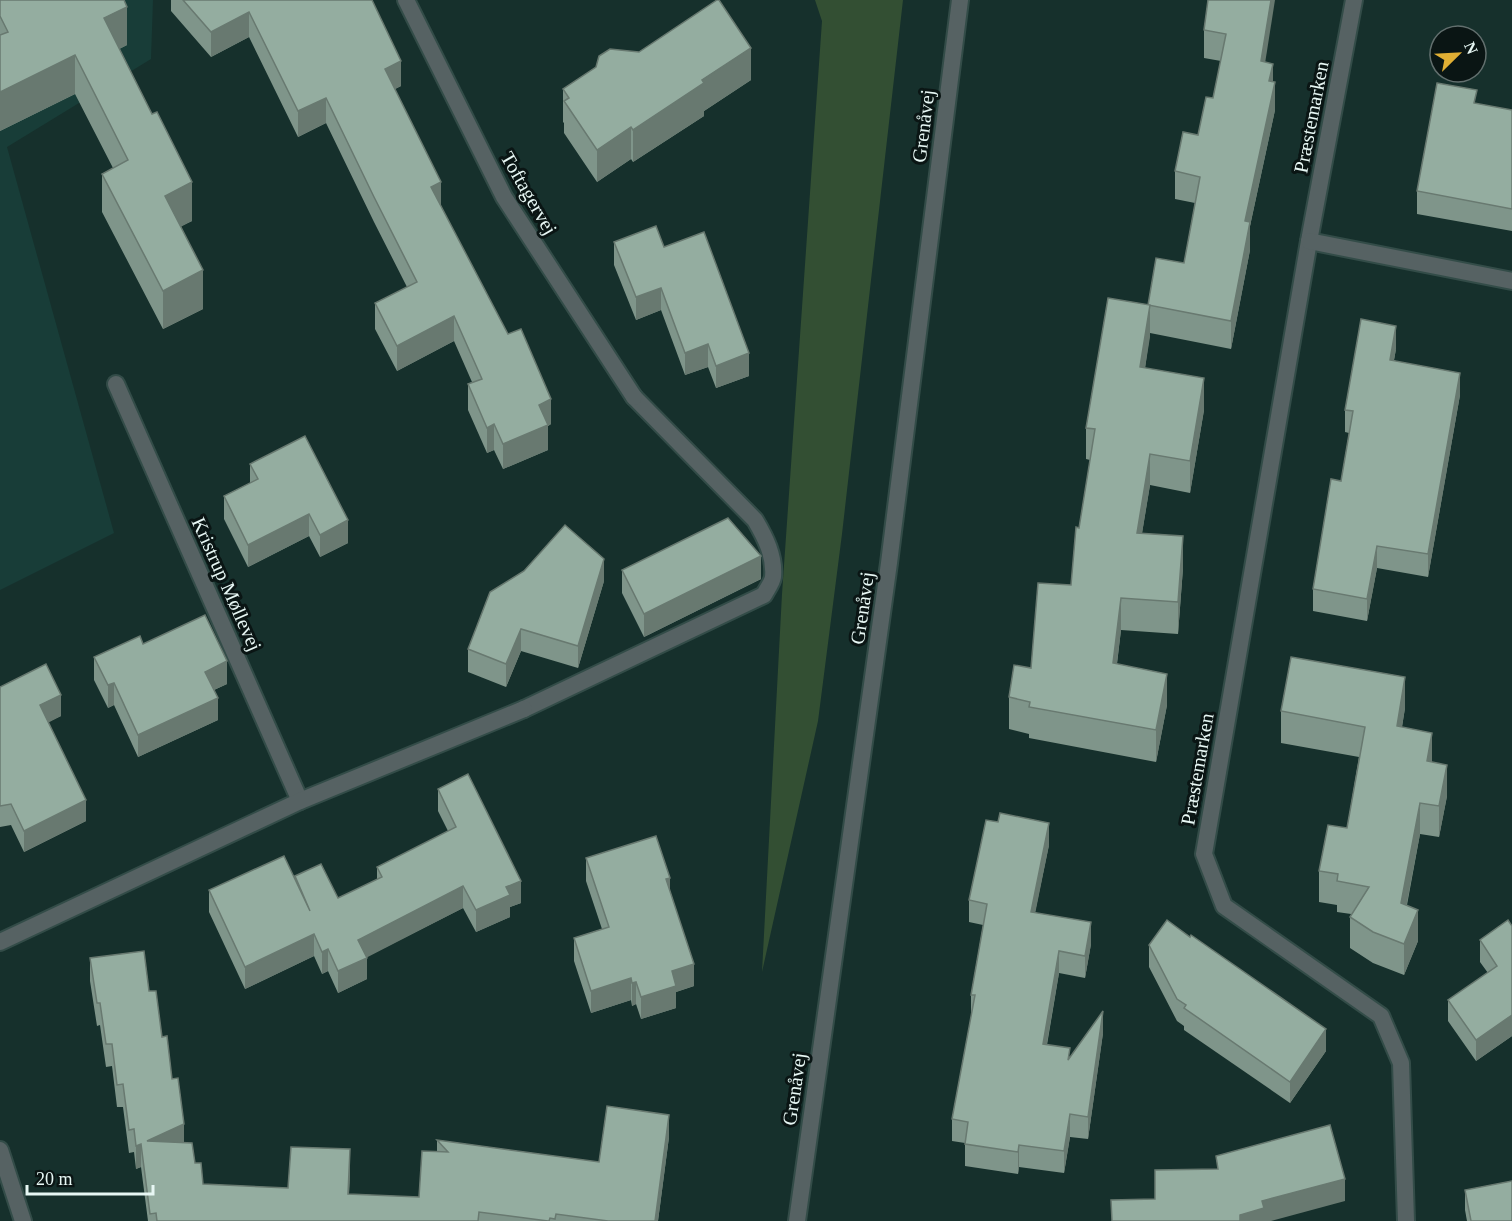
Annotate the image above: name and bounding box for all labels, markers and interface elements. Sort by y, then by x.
north arrow [1428,24,1488,84]
text: N [1461,39,1482,57]
street label: Præstemarken [1289,59,1333,175]
street label: Grenåvej [908,88,939,164]
street label: Toftagervej [496,148,561,239]
street label: Kristrup Møllevej [187,514,266,655]
street label: Grenåvej [846,570,879,646]
street label: Præstemarken [1176,711,1218,827]
street label: Grenåvej [778,1051,811,1127]
scale bar [27,1158,153,1196]
text: 20 m [36,1169,73,1189]

